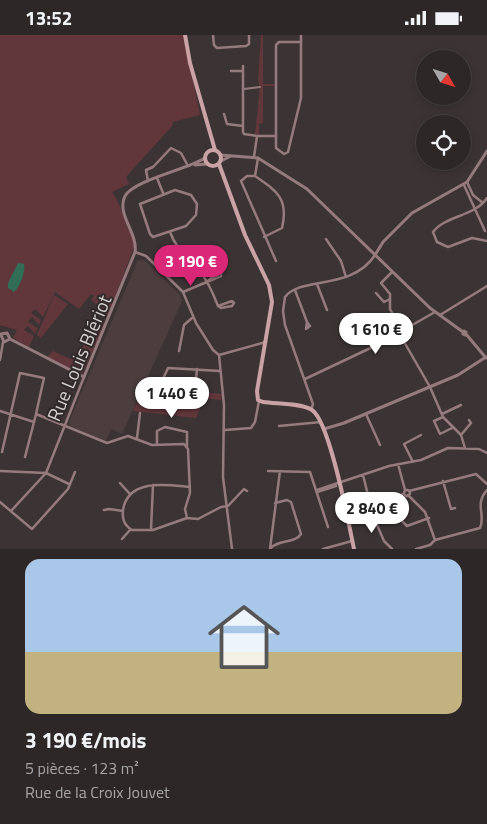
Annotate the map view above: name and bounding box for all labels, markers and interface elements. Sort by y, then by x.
text: 13:52 [25,3,72,32]
north arrow [416,50,471,105]
map controls [416,50,471,170]
button: locate [416,115,471,170]
pin: 3 190 € [145,245,237,287]
text: 3 190 € [165,249,217,273]
street label: Rue Louis Blériot [39,290,118,426]
pin: 1 610 € [330,313,422,355]
text: 1 610 € [350,317,402,341]
pin: 1 440 € [126,377,218,419]
text: 1 440 € [146,381,198,405]
pin: 2 840 € [326,491,418,534]
text: 2 840 € [346,496,398,520]
icon: home [199,592,289,682]
text: 3 190 €/mois [25,724,147,756]
text: 5 pièces · 123 m² [25,756,139,780]
text: Rue de la Croix Jouvet [25,780,170,804]

